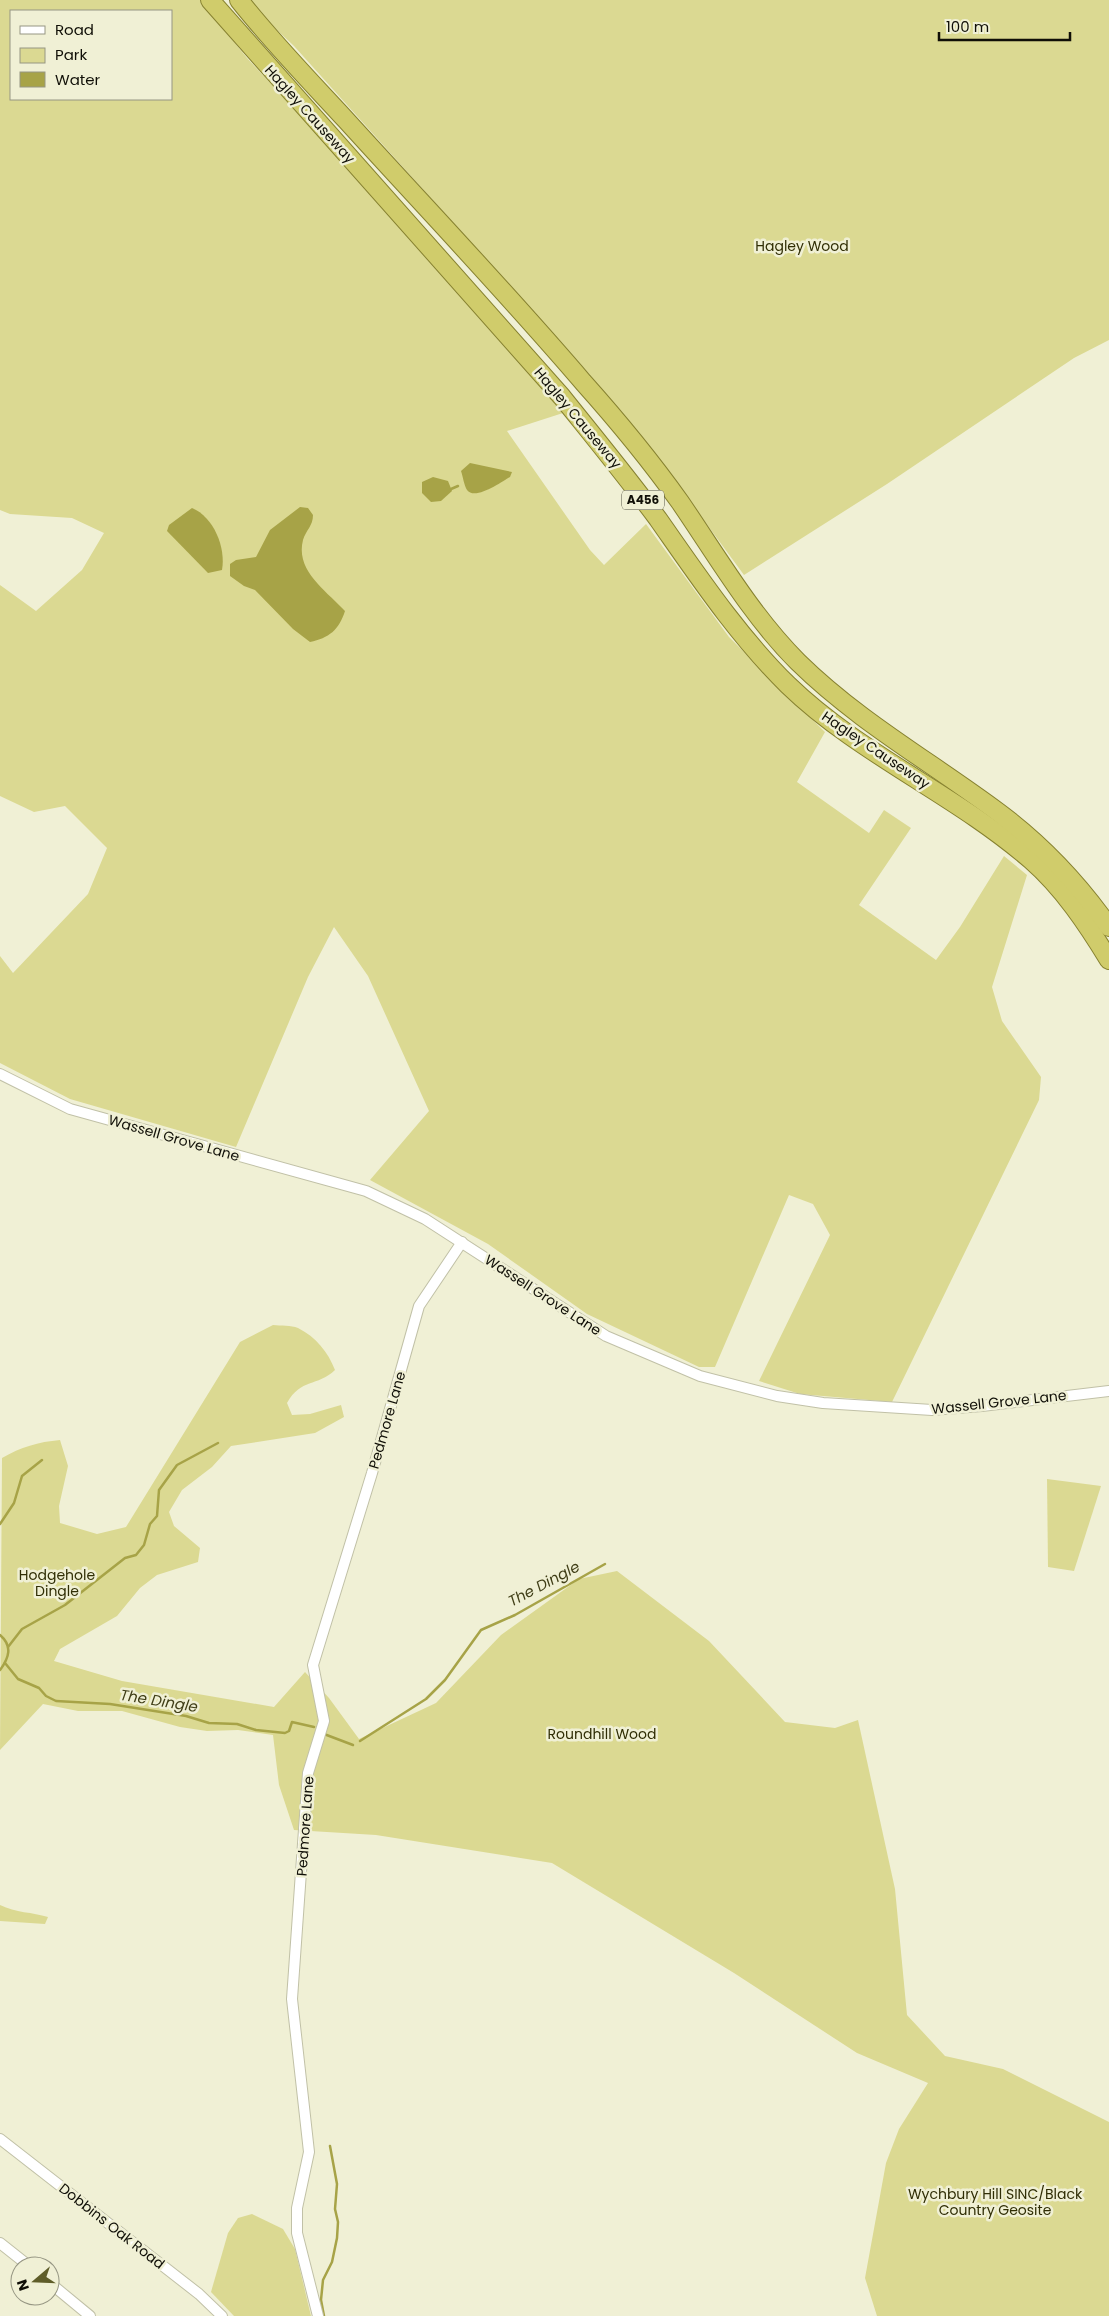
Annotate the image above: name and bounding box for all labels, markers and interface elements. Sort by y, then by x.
legend [10,10,172,100]
scale bar [939,10,1070,42]
text: 100 m [946,16,989,37]
text: Road [55,19,94,40]
text: Park [55,44,87,65]
street label: Hagley Causeway [260,60,360,168]
text: Water [55,69,101,90]
park label: Hagley Wood [755,236,849,256]
street label: Hagley Causeway [530,363,626,473]
road number: A456 [622,490,664,510]
street label: Hagley Causeway [818,706,934,794]
street label: Wassell Grove Lane [106,1110,242,1166]
street label: Wassell Grove Lane [481,1250,606,1340]
street label: Pedmore Lane [364,1369,411,1471]
street label: Wassell Grove Lane [931,1385,1068,1419]
water label: The Dingle [504,1556,583,1611]
park label: Hodgehole Dingle [19,1565,95,1601]
water label: The Dingle [119,1684,199,1717]
park label: Roundhill Wood [548,1724,656,1744]
street label: Pedmore Lane [292,1775,319,1877]
street label: Dobbins Oak Road [55,2178,169,2274]
park label: Wychbury Hill SINC/Black Country Geosite [908,2184,1083,2220]
north arrow [10,2256,60,2306]
text: N [12,2277,34,2293]

